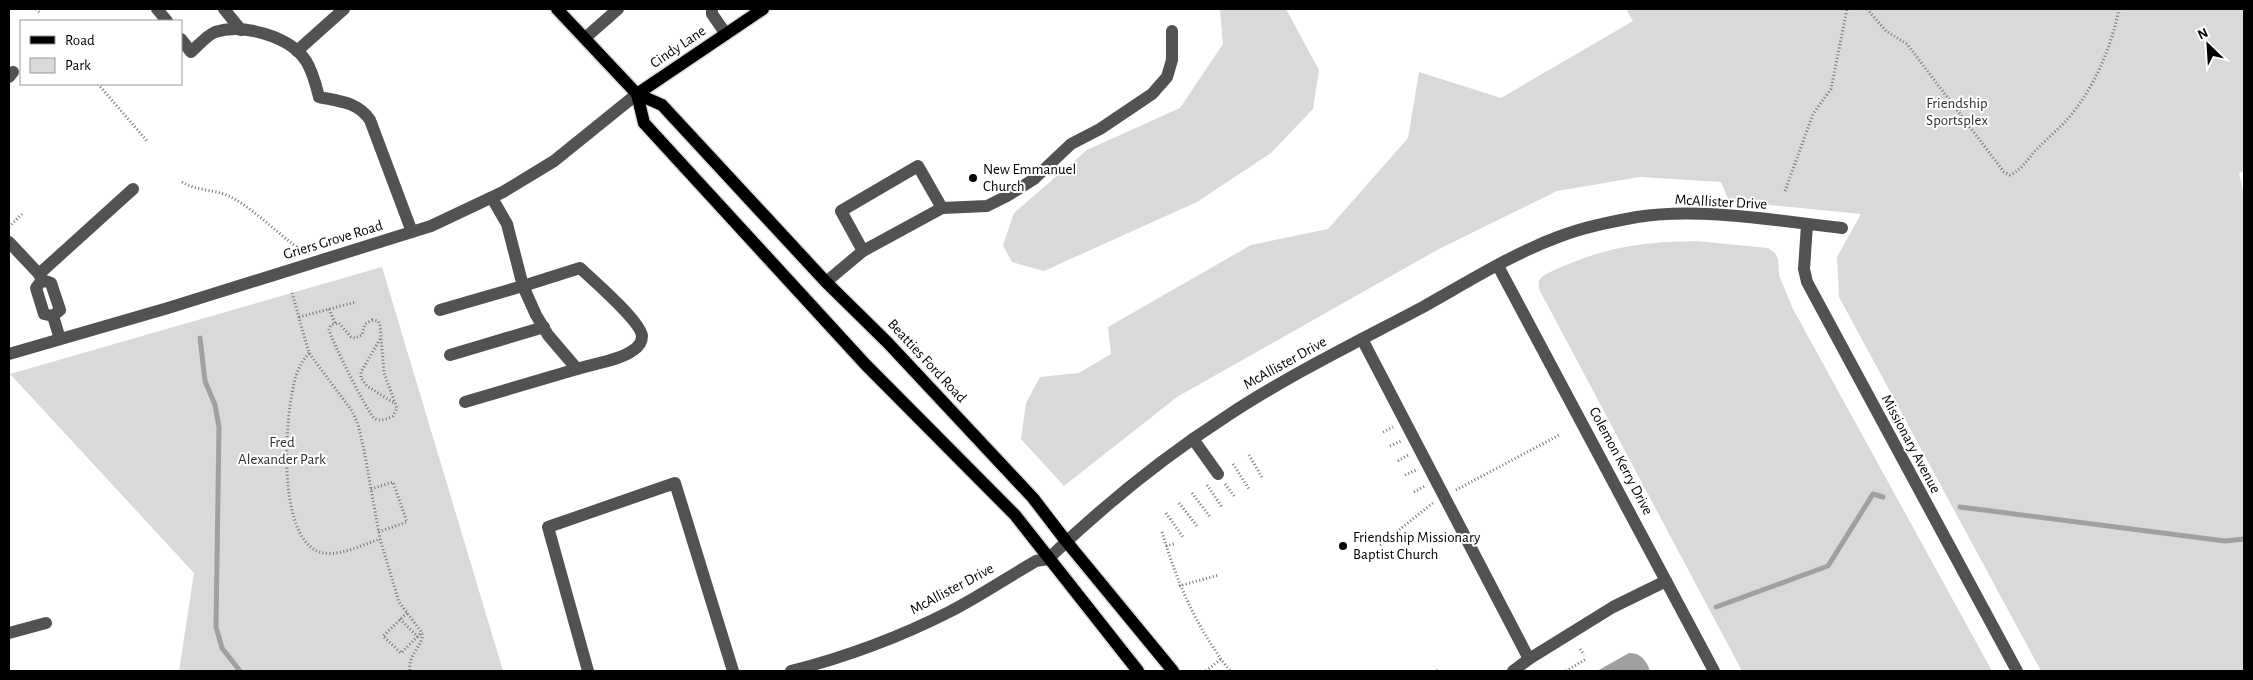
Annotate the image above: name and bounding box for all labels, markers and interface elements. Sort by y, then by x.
legend [20,20,182,85]
north arrow [2183,20,2233,70]
street label: Cindy Lane [647,23,709,71]
text: N [2196,26,2210,43]
text: Road [65,33,95,48]
text: Park [65,58,91,73]
park label: Friendship Sportsplex [1926,96,1988,128]
place label: New Emmanuel Church [983,162,1076,194]
marker: New Emmanuel Church [967,172,979,184]
street label: McAllister Drive [1674,192,1768,212]
street label: Griers Grove Road [282,218,385,262]
street label: Beatties Ford Road [885,316,969,406]
street label: McAllister Drive [1241,334,1329,392]
street label: Missionary Avenue [1879,392,1943,496]
street label: Colemon Kerry Drive [1586,405,1656,517]
park label: Fred Alexander Park [238,435,326,467]
place label: Friendship Missionary Baptist Church [1353,530,1481,562]
marker: Friendship Missionary Baptist Church [1337,540,1349,552]
street label: McAllister Drive [908,561,996,617]

